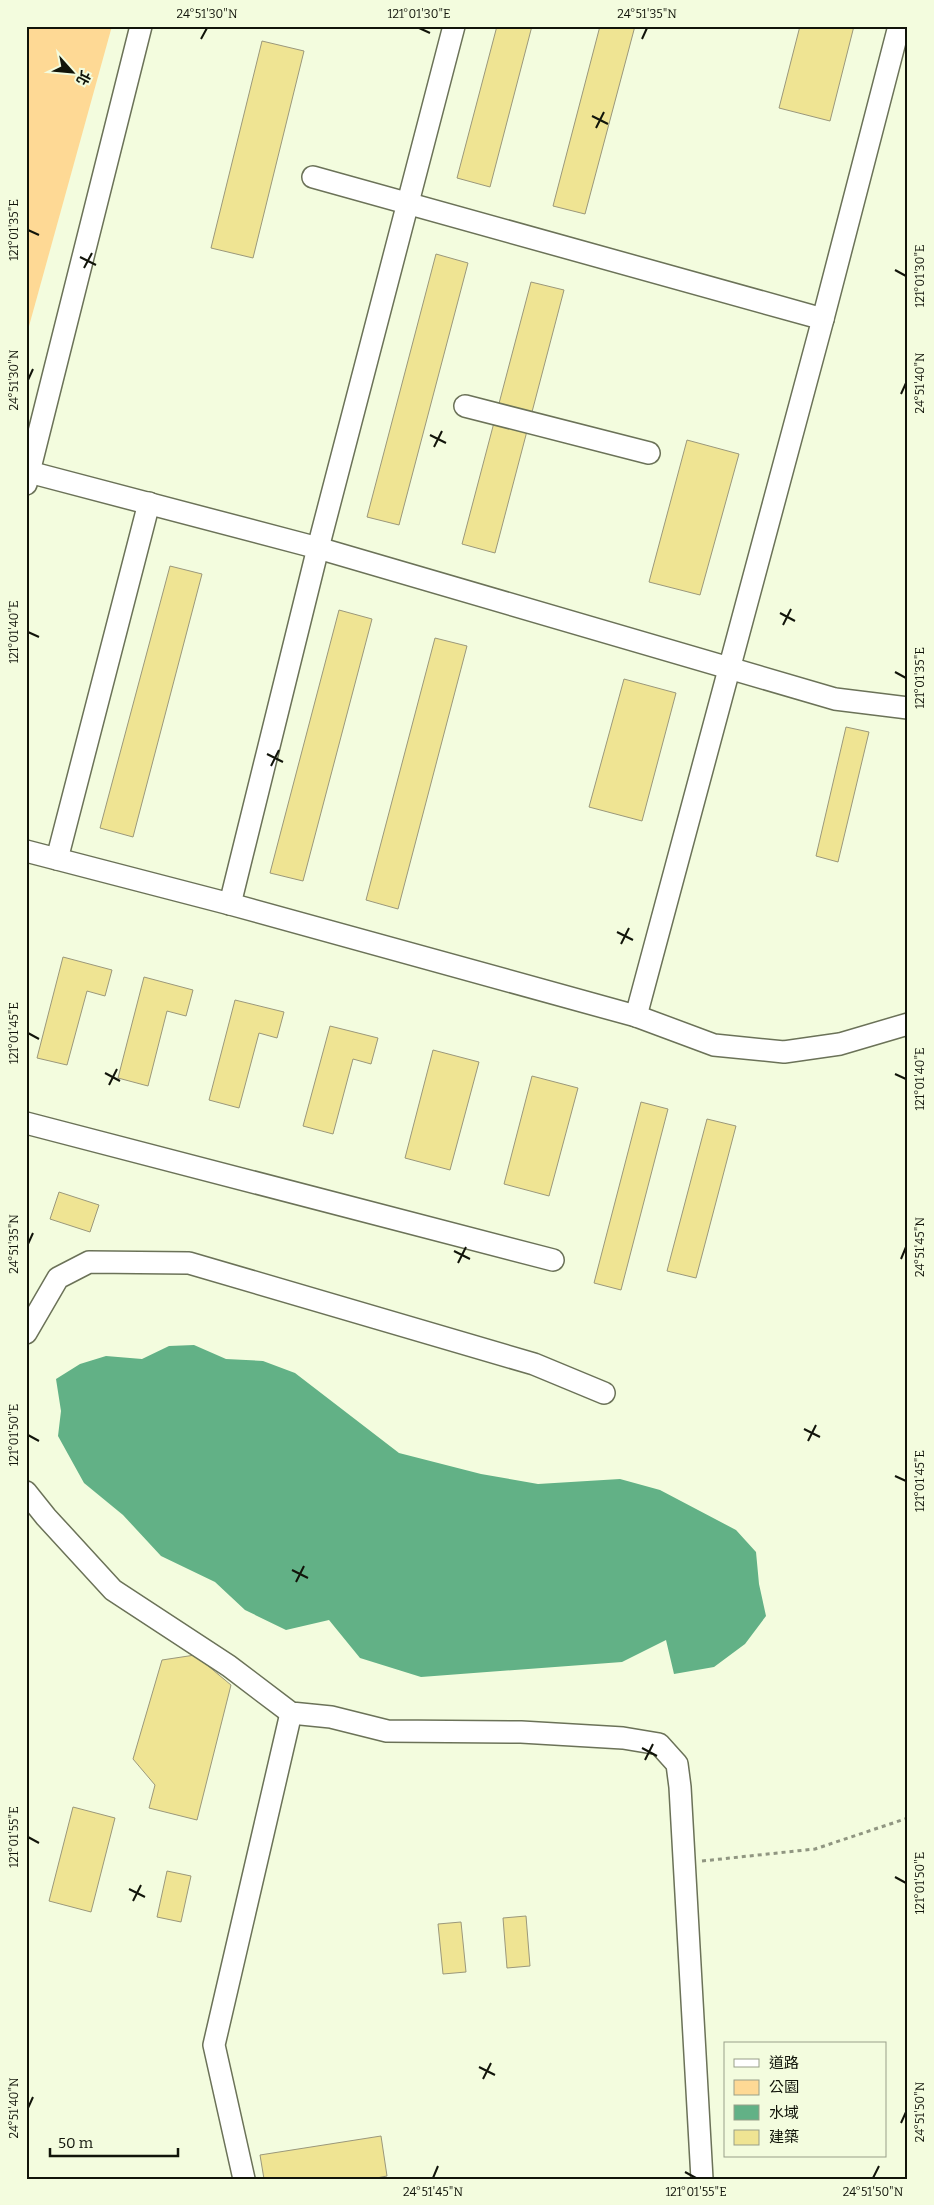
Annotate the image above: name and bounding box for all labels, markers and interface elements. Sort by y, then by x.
text: 24°51'30"N [177,7,238,21]
text: 121°01'30"E [388,7,450,21]
text: 24°51'35"N [617,7,677,21]
north arrow [48,48,98,98]
text: 北 [72,68,94,88]
text: 121°01'35"E [7,199,21,261]
text: 121°01'30"E [913,245,927,307]
text: 24°51'30"N [7,349,21,410]
text: 24°51'40"N [913,352,927,414]
text: 121°01'40"E [7,600,21,664]
text: 121°01'35"E [913,647,927,709]
text: 121°01'45"E [7,1002,21,1064]
text: 121°01'40"E [913,1047,927,1111]
text: 24°51'35"N [7,1214,21,1274]
text: 24°51'45"N [913,1217,927,1277]
text: 121°01'50"E [7,1404,21,1466]
text: 121°01'45"E [913,1450,927,1512]
text: 121°01'55"E [7,1806,21,1868]
text: 121°01'50"E [913,1852,927,1914]
legend [724,2042,886,2158]
text: 道路 [769,2054,799,2072]
text: 24°51'40"N [7,2077,21,2139]
text: 公園 [769,2078,799,2096]
text: 24°51'50"N [913,2081,927,2142]
text: 水域 [769,2104,799,2122]
scale bar [50,2125,178,2157]
text: 建築 [769,2128,799,2146]
text: 50 m [58,2134,94,2152]
text: 24°51'45"N [403,2185,463,2199]
text: 121°01'55"E [665,2185,727,2199]
text: 24°51'50"N [843,2185,904,2199]

